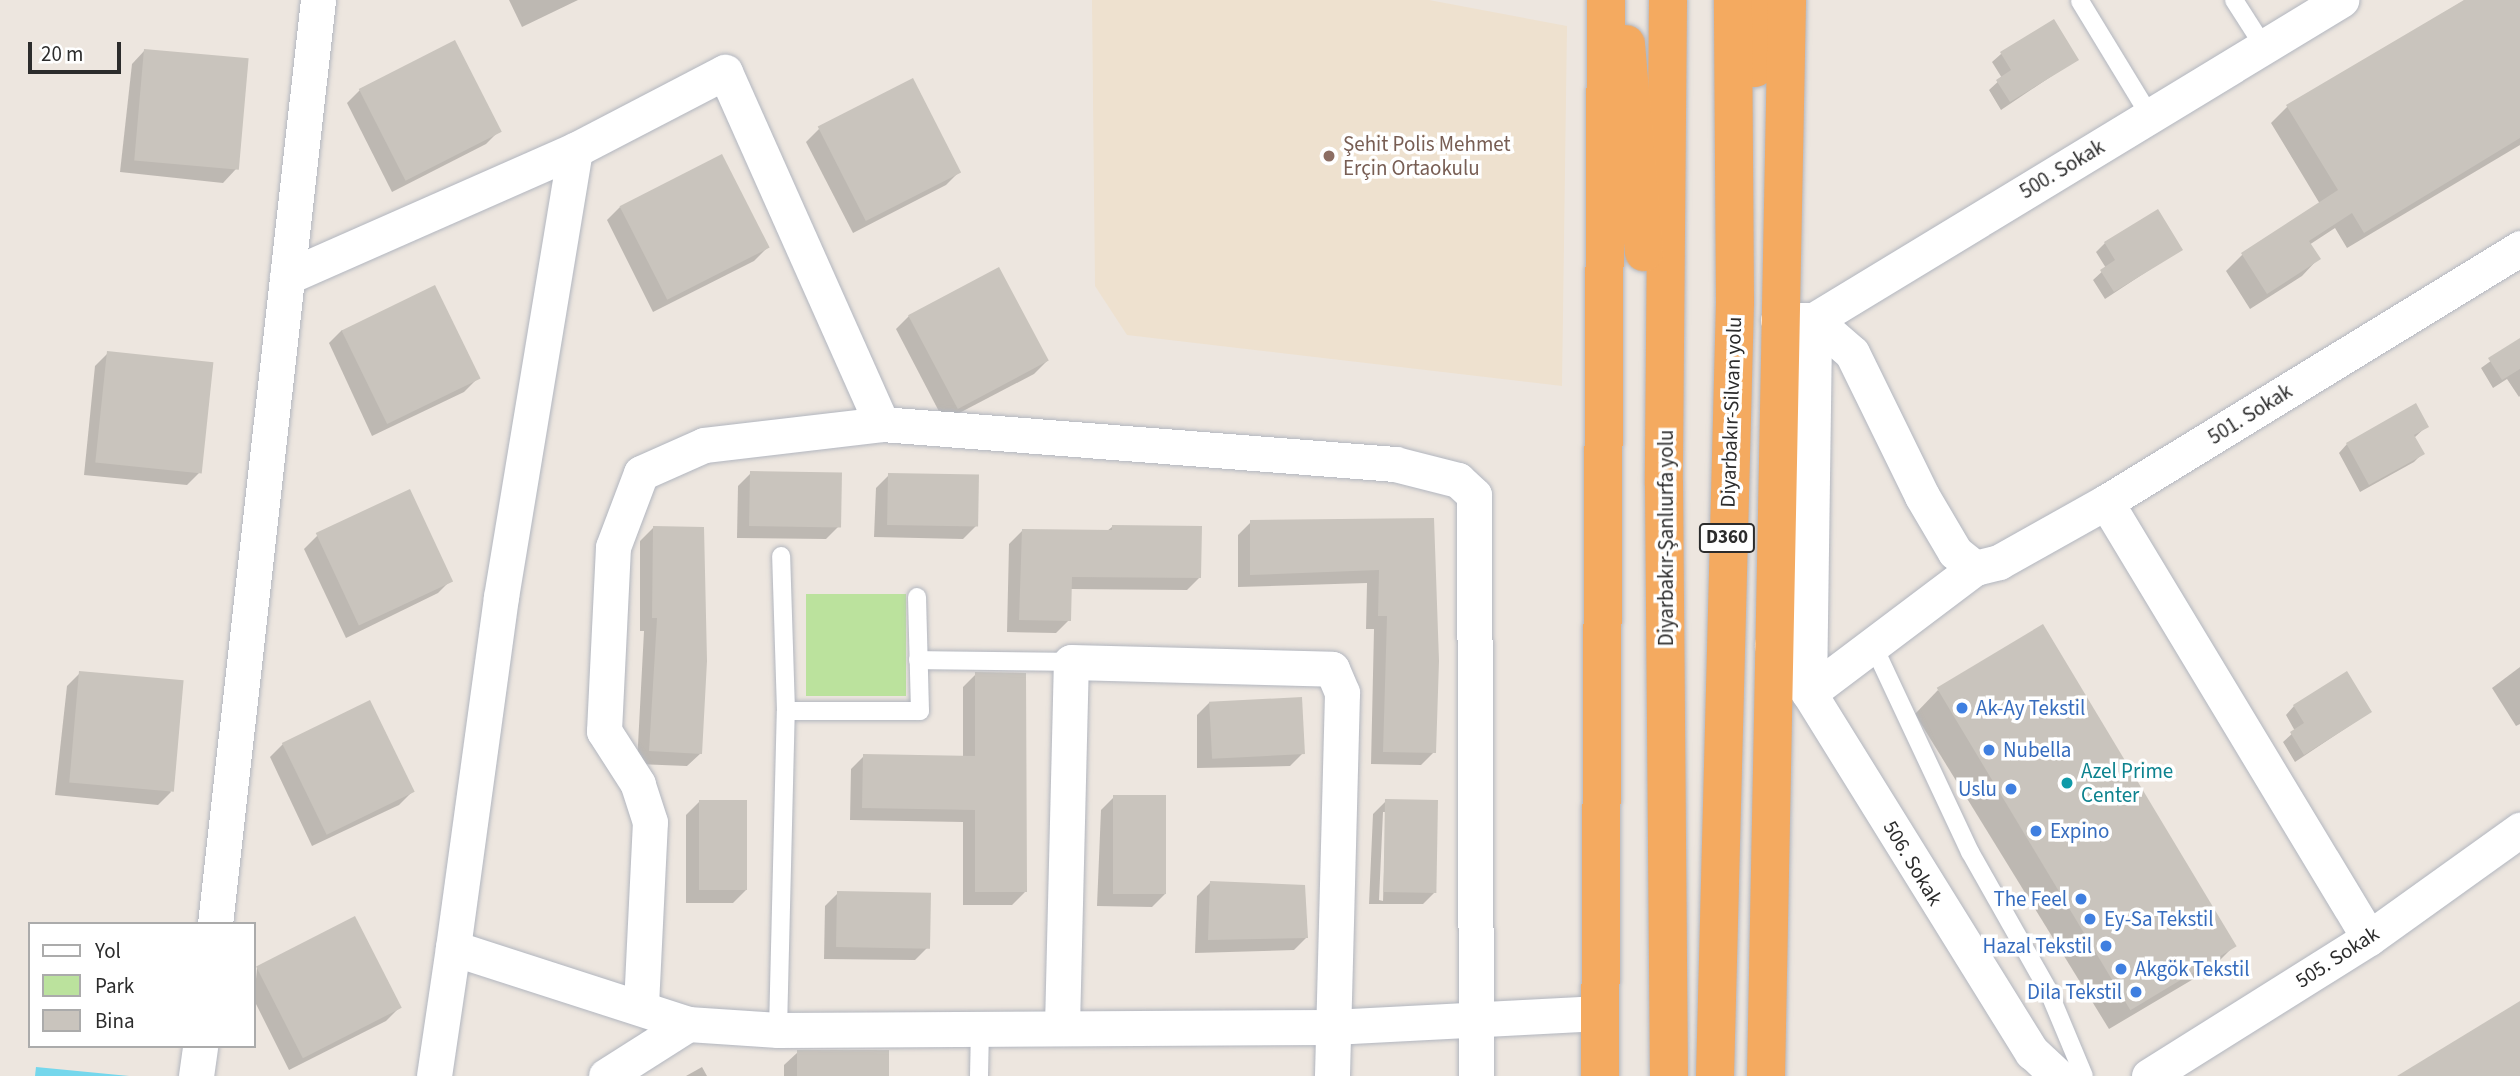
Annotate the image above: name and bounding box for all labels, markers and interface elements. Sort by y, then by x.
scale bar [32,28,124,72]
text: 20 m [41,39,83,69]
place label: Şehit Polis Mehmet Erçin Ortaokulu [1343,131,1511,181]
street label: 500. Sokak [2015,134,2109,204]
marker: Şehit Polis Mehmet Erçin Ortaokulu [1321,148,1337,164]
street label: Diyarbakır-Silvan yolu [1715,316,1747,508]
street label: 501. Sokak [2203,378,2297,450]
street label: Diyarbakır-Şanlıurfa yolu [1653,430,1679,646]
road number: D360 [1697,523,1757,554]
place label: Ak-Ay Tekstil [1976,695,2085,721]
marker: Ak-Ay Tekstil [1954,700,1970,716]
place label: Nubella [2003,737,2071,763]
marker: Nubella [1981,742,1997,758]
place label: Azel Prime Center [2081,758,2173,808]
marker: Azel Prime Center [2059,775,2075,791]
place label: Uslu [1958,776,1997,802]
marker: Uslu [2003,781,2019,797]
street label: 506. Sokak [1878,816,1948,910]
place label: Expino [2050,818,2109,844]
marker: Expino [2028,823,2044,839]
place label: The Feel [1993,886,2067,912]
marker: The Feel [2073,891,2089,907]
place label: Ey-Sa Tekstil [2104,906,2214,932]
marker: Ey-Sa Tekstil [2082,911,2098,927]
street label: 505. Sokak [2291,921,2383,993]
legend [28,922,256,1048]
place label: Hazal Tekstil [1982,933,2092,959]
text: Yol [95,936,121,966]
marker: Hazal Tekstil [2098,938,2114,954]
place label: Akgök Tekstil [2135,956,2250,982]
marker: Akgök Tekstil [2113,961,2129,977]
text: Park [95,971,134,1001]
place label: Dila Tekstil [2027,979,2122,1005]
marker: Dila Tekstil [2128,984,2144,1000]
text: Bina [95,1006,135,1036]

